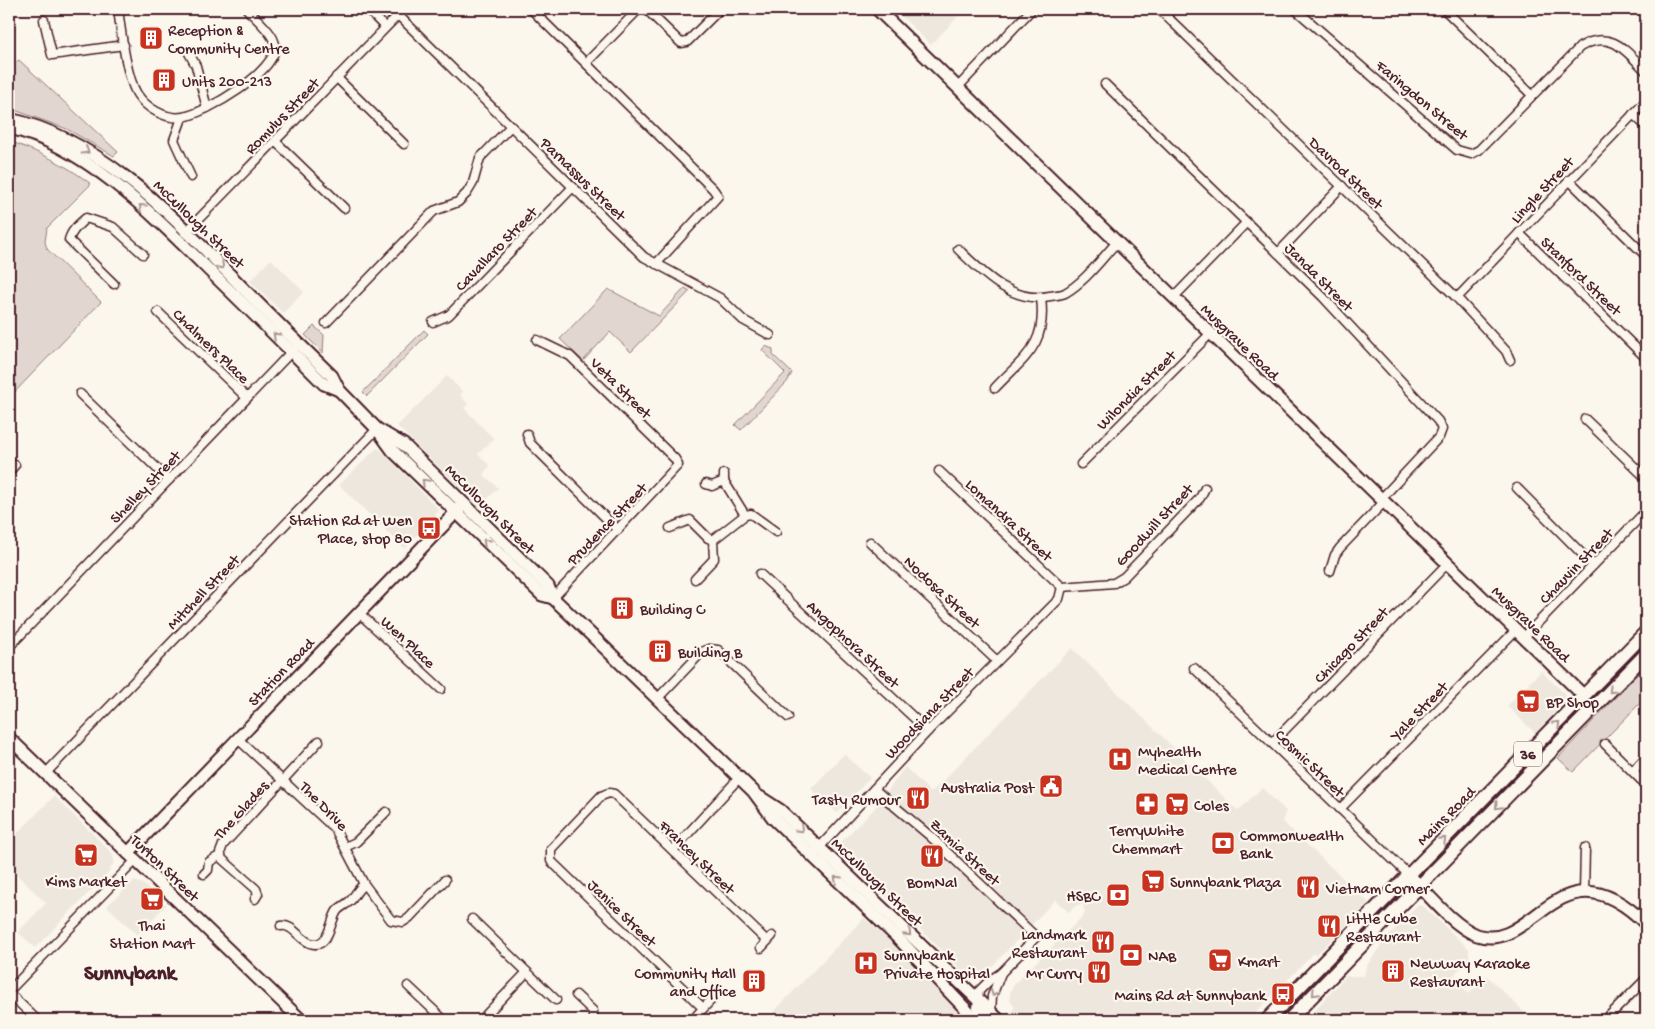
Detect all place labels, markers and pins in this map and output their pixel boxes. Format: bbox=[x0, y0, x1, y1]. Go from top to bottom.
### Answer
place label: Reception & Community Centre bbox=[168, 23, 290, 60]
building icon: Reception & Community Centre bbox=[138, 25, 164, 51]
building icon: Units 200-213 bbox=[151, 67, 177, 93]
place label: Units 200-213 bbox=[182, 74, 272, 93]
place label: Station Rd at Wen Place, stop 80 bbox=[289, 513, 412, 550]
bus stop icon: Station Rd at Wen Place, stop 80 bbox=[416, 515, 442, 541]
building icon: Building C bbox=[609, 595, 635, 621]
place label: Building C bbox=[639, 602, 706, 621]
building icon: Building B bbox=[647, 638, 673, 664]
place label: Building B bbox=[677, 645, 743, 664]
supermarket icon: BP Shop bbox=[1515, 688, 1541, 714]
place label: BP Shop bbox=[1545, 695, 1599, 714]
place label: Myhealth Medical Centre bbox=[1138, 744, 1238, 781]
hospital icon: Myhealth Medical Centre bbox=[1107, 746, 1133, 772]
public building icon: Australia Post bbox=[1038, 773, 1064, 799]
place label: Australia Post bbox=[941, 780, 1035, 799]
restaurant icon: Tasty Rumour bbox=[905, 785, 931, 811]
pharmacy icon: TerryWhite Chemmart bbox=[1134, 791, 1160, 817]
supermarket icon: Coles bbox=[1164, 791, 1190, 817]
place label: Tasty Rumour bbox=[811, 792, 901, 811]
place label: Coles bbox=[1194, 798, 1230, 817]
place label: TerryWhite Chemmart bbox=[1109, 823, 1185, 860]
place label: Commonwealth Bank bbox=[1239, 828, 1344, 865]
bank icon: Commonwealth Bank bbox=[1210, 830, 1236, 856]
supermarket icon: Kims Market bbox=[73, 842, 99, 868]
restaurant icon: BomNal bbox=[919, 843, 945, 869]
supermarket icon: Sunnybank Plaza bbox=[1140, 868, 1166, 894]
place label: Kims Market bbox=[46, 874, 128, 893]
restaurant icon: Vietnam Corner bbox=[1295, 874, 1321, 900]
place label: BomNal bbox=[906, 875, 957, 894]
place label: Sunnybank Plaza bbox=[1170, 875, 1282, 894]
place label: Vietnam Corner bbox=[1325, 881, 1430, 900]
bank icon: HSBC bbox=[1105, 882, 1131, 908]
supermarket icon: Thai Station Mart bbox=[139, 886, 165, 912]
place label: HSBC bbox=[1067, 889, 1101, 908]
place label: Little Cube Restaurant bbox=[1346, 911, 1422, 948]
restaurant icon: Little Cube Restaurant bbox=[1316, 913, 1342, 939]
place label: Thai Station Mart bbox=[110, 918, 196, 955]
place label: Landmark Restaurant bbox=[1012, 927, 1088, 964]
restaurant icon: Landmark Restaurant bbox=[1090, 929, 1116, 955]
bank icon: NAB bbox=[1118, 942, 1144, 968]
supermarket icon: Kmart bbox=[1207, 947, 1233, 973]
place label: Sunnybank Private Hospital bbox=[883, 948, 990, 985]
place label: NAB bbox=[1148, 949, 1177, 968]
hospital icon: Sunnybank Private Hospital bbox=[853, 950, 879, 976]
place label: Kmart bbox=[1238, 954, 1281, 973]
place label: Newway Karaoke Restaurant bbox=[1410, 956, 1531, 993]
building icon: Newway Karaoke Restaurant bbox=[1380, 958, 1406, 984]
restaurant icon: Mr Curry bbox=[1086, 959, 1112, 985]
place label: Community Hall and Office bbox=[634, 966, 737, 1003]
place label: Mr Curry bbox=[1026, 966, 1082, 985]
building icon: Community Hall and Office bbox=[741, 968, 767, 994]
bus stop icon: Mains Rd at Sunnybank bbox=[1270, 981, 1296, 1007]
place label: Mains Rd at Sunnybank bbox=[1114, 988, 1268, 1007]

